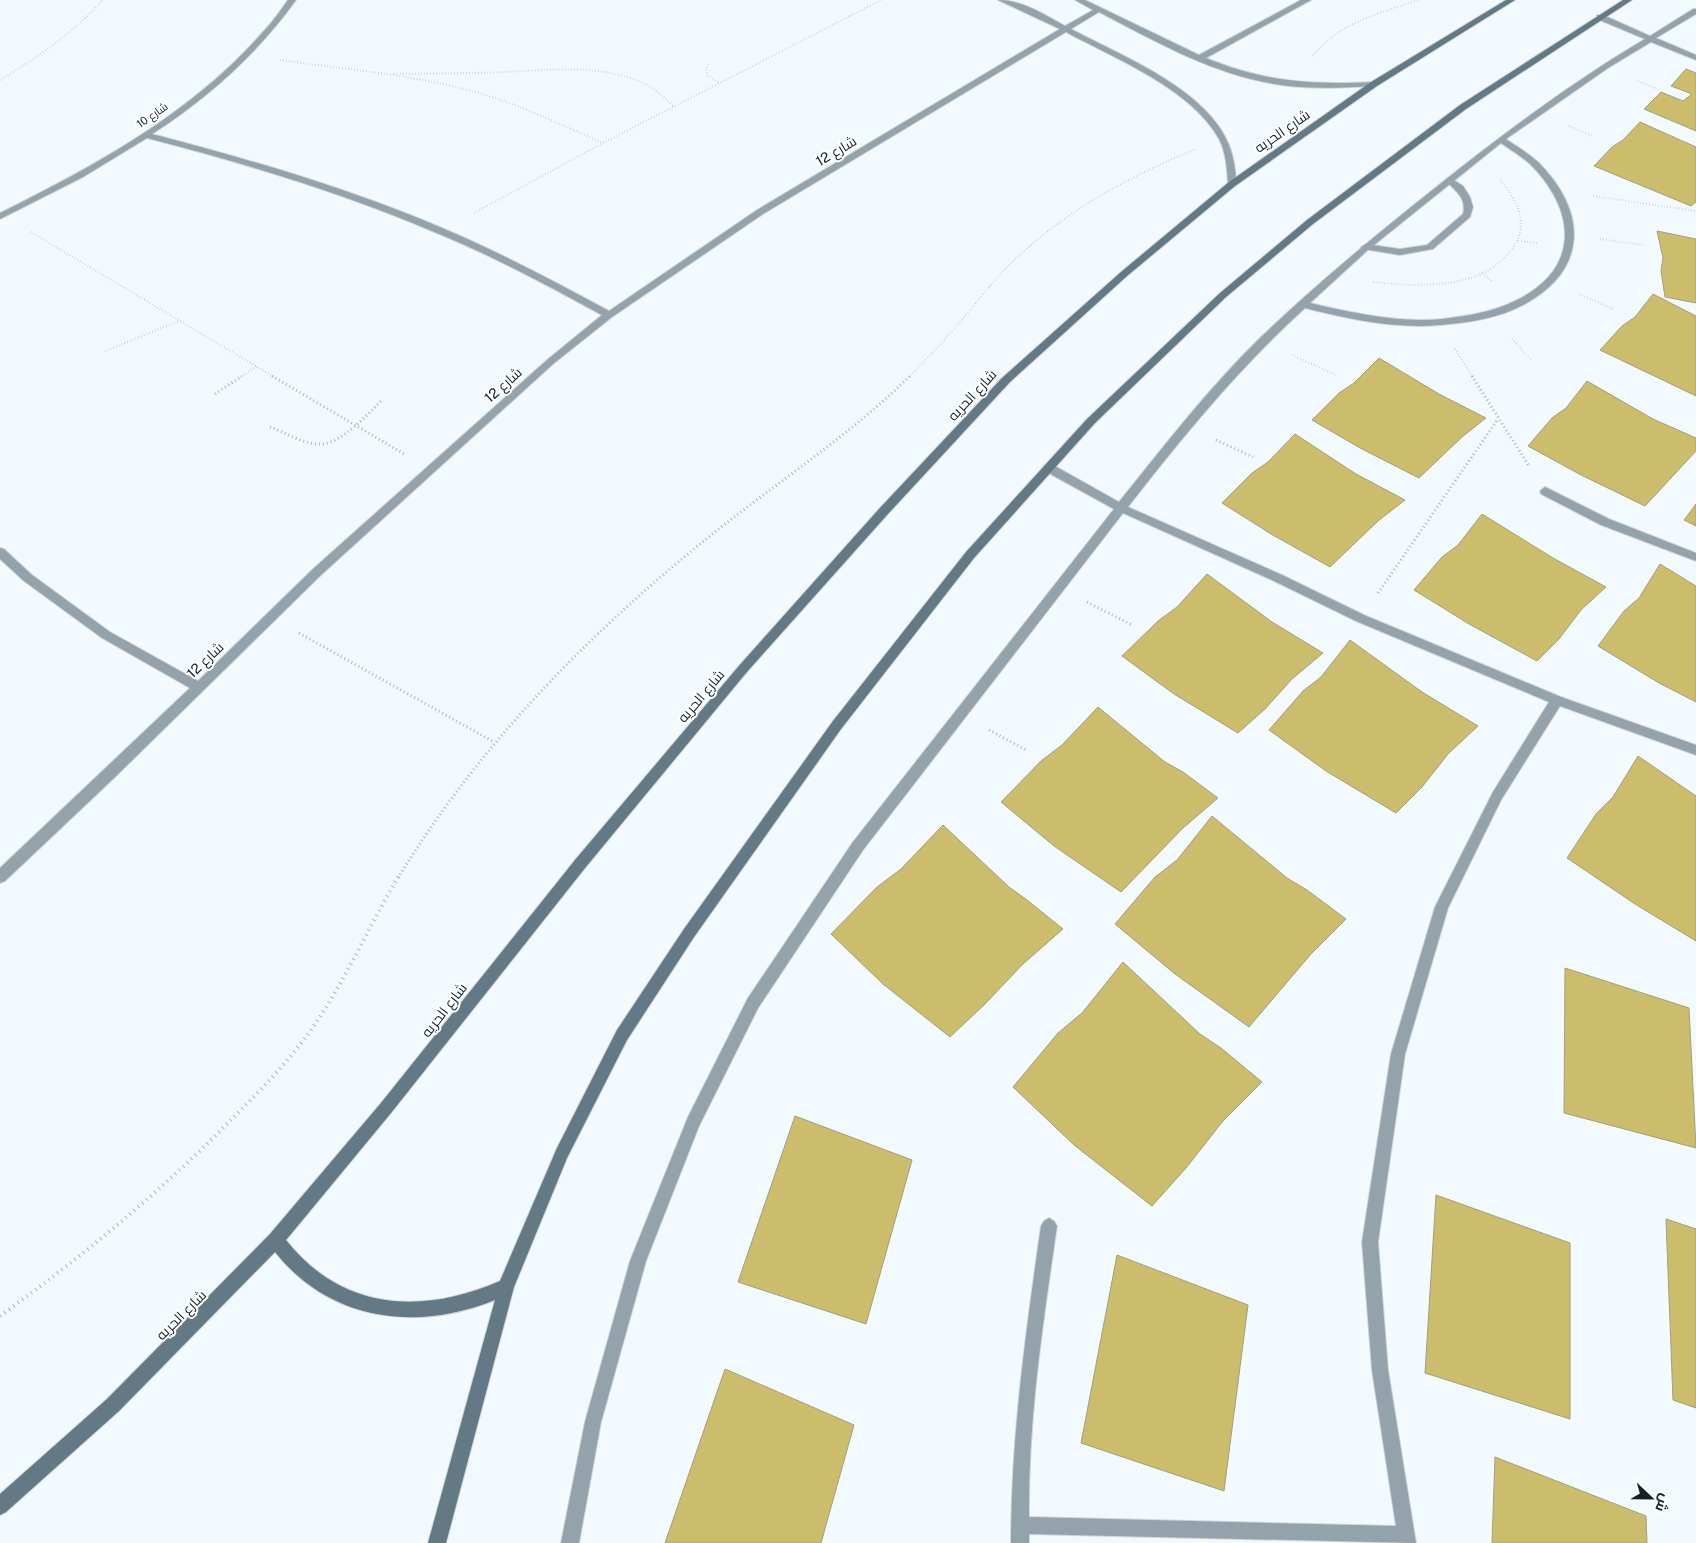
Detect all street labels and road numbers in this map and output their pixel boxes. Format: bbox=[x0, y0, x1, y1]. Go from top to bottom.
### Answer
street label: شارع 10 bbox=[134, 100, 171, 132]
street label: شارع الحريه bbox=[1251, 106, 1313, 157]
street label: شارع 12 bbox=[813, 133, 860, 170]
street label: شارع 12 bbox=[481, 364, 526, 407]
street label: شارع الحريه bbox=[944, 366, 1000, 424]
street label: شارع 12 bbox=[183, 639, 227, 682]
street label: شارع الحريه bbox=[674, 666, 728, 726]
street label: شارع الحريه bbox=[418, 980, 471, 1041]
street label: شارع الحريه bbox=[153, 1287, 210, 1344]

